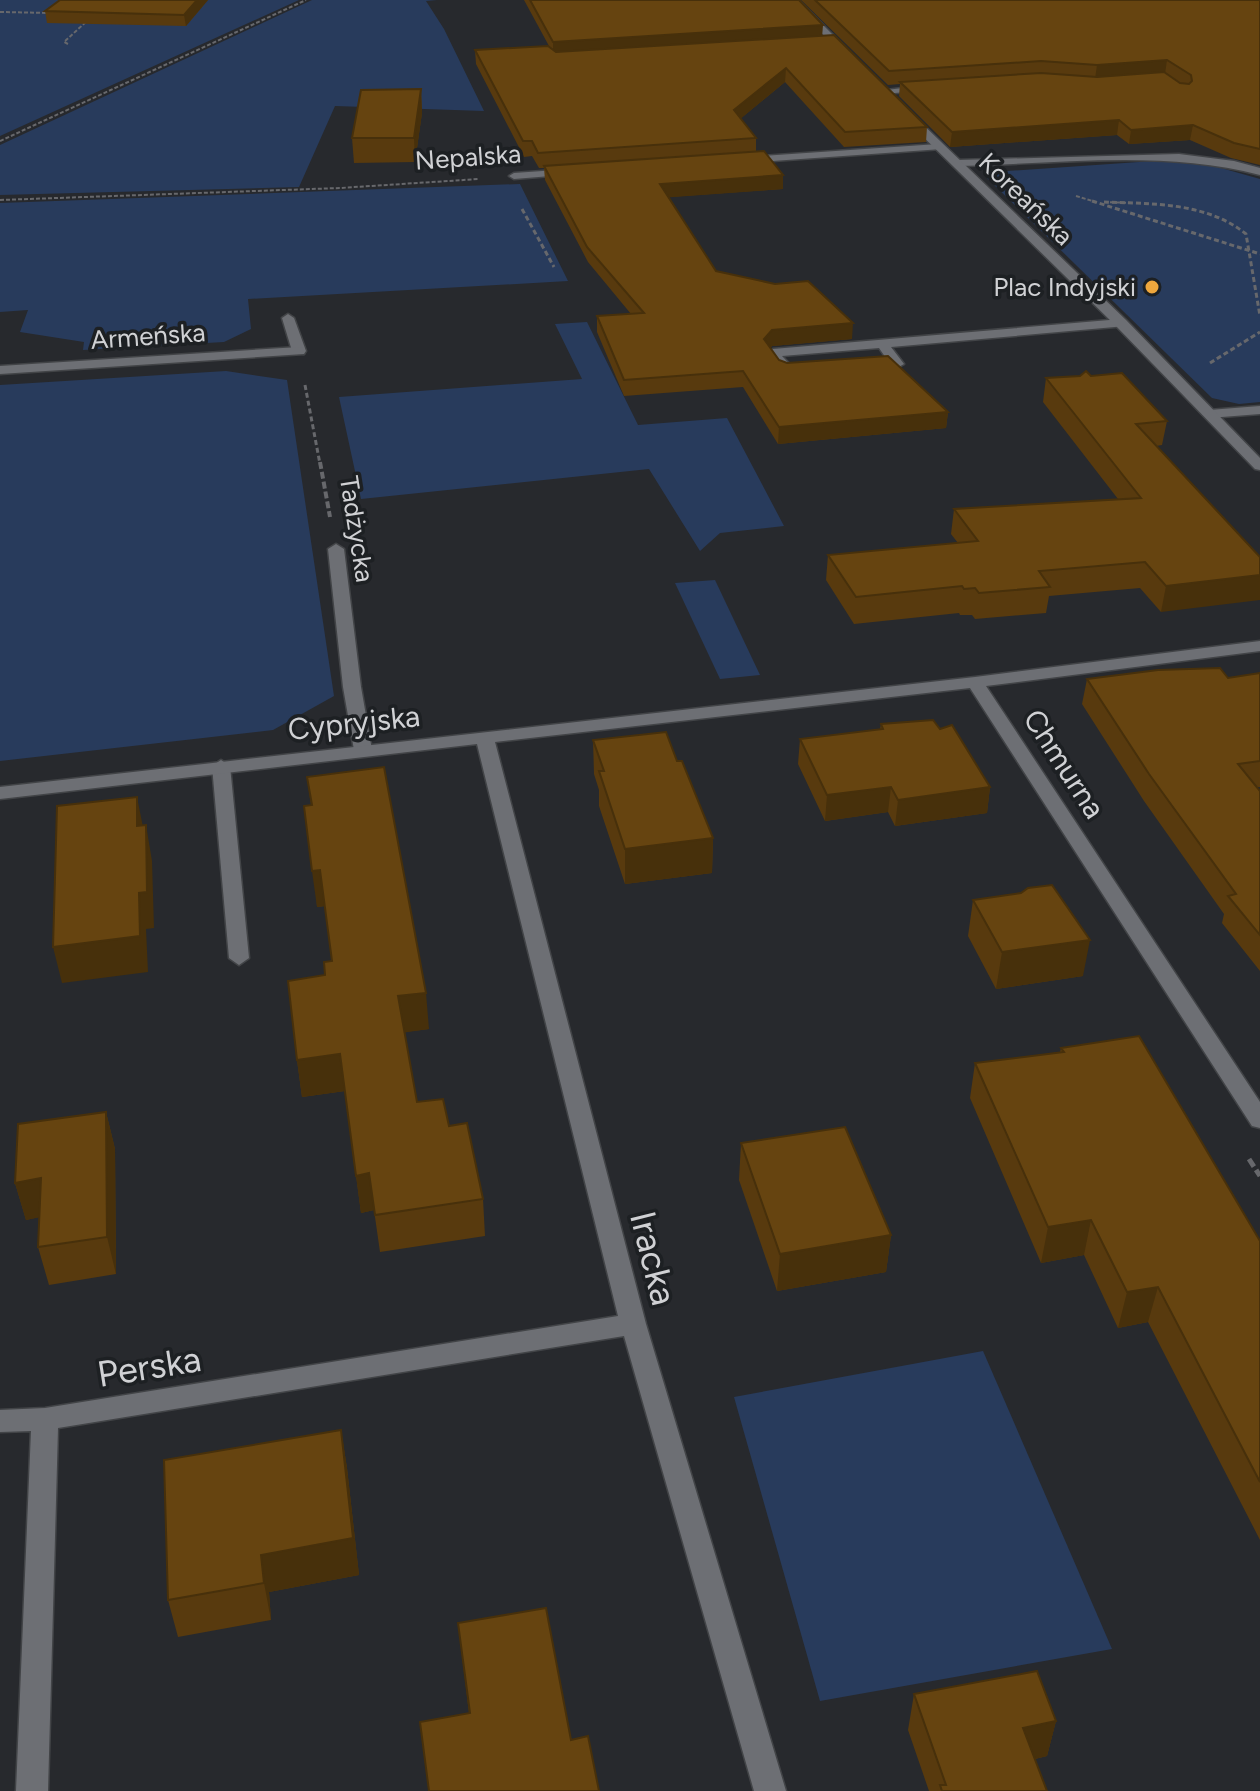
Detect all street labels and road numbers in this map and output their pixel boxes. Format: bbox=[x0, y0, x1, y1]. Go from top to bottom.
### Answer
street label: Nepalska bbox=[414, 137, 522, 177]
street label: Koreańska bbox=[972, 146, 1080, 252]
street label: Armeńska bbox=[90, 316, 206, 356]
street label: Tadżycka bbox=[333, 474, 381, 584]
street label: Cypryjska bbox=[286, 697, 422, 748]
street label: Chmurna bbox=[1015, 702, 1113, 825]
street label: Iracka bbox=[621, 1207, 686, 1310]
street label: Perska bbox=[94, 1337, 204, 1396]

